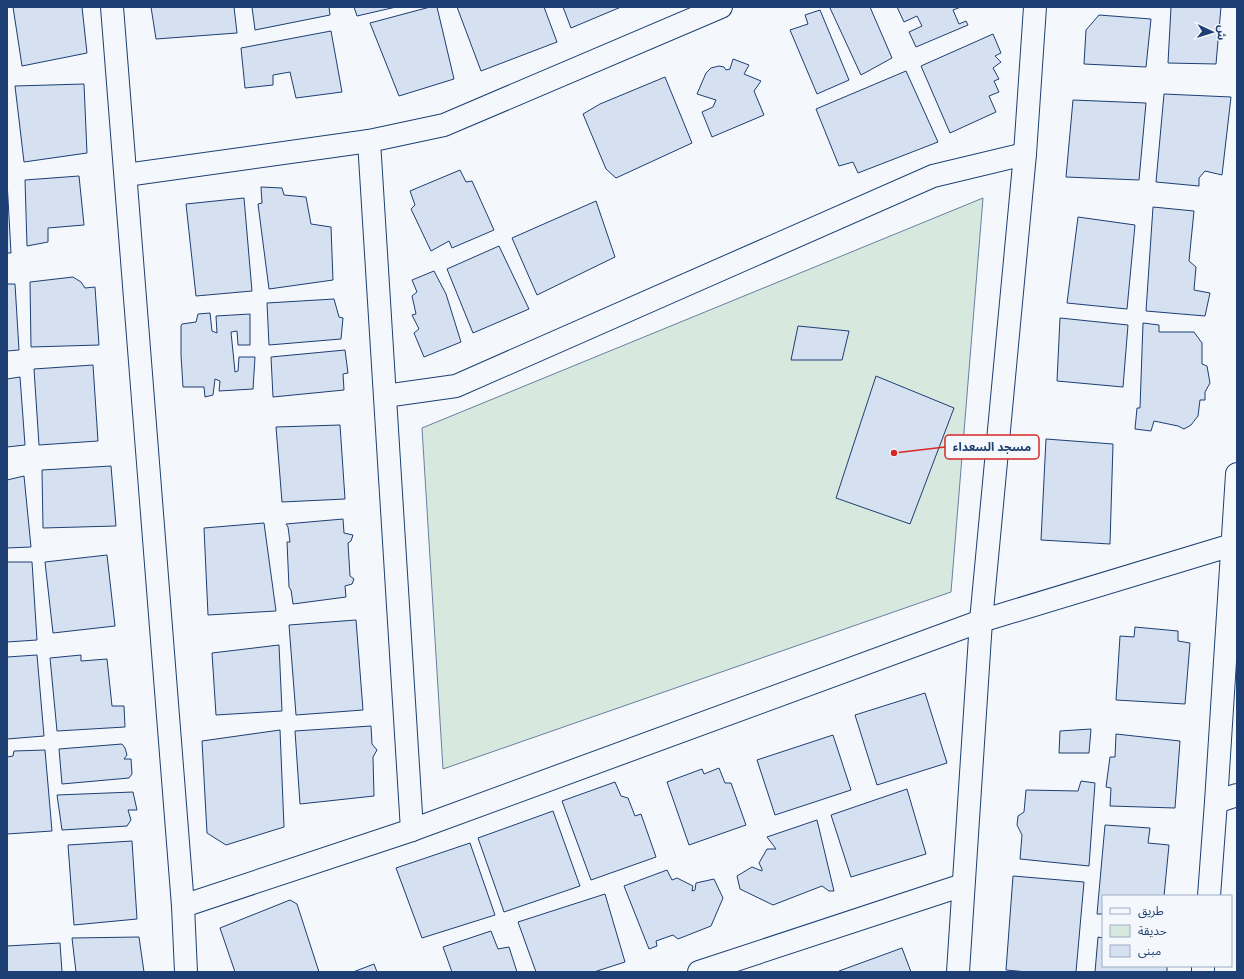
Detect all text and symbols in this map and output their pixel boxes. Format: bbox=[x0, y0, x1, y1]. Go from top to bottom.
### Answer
north arrow bbox=[1192, 12, 1232, 52]
text: ش bbox=[1214, 25, 1228, 41]
callout: مسجد السعداء bbox=[945, 435, 1039, 459]
text: مسجد السعداء bbox=[953, 440, 1031, 454]
legend bbox=[1102, 895, 1232, 967]
text: طريق bbox=[1138, 904, 1164, 919]
text: حديقة bbox=[1138, 924, 1167, 938]
text: مبنى bbox=[1138, 944, 1161, 958]

